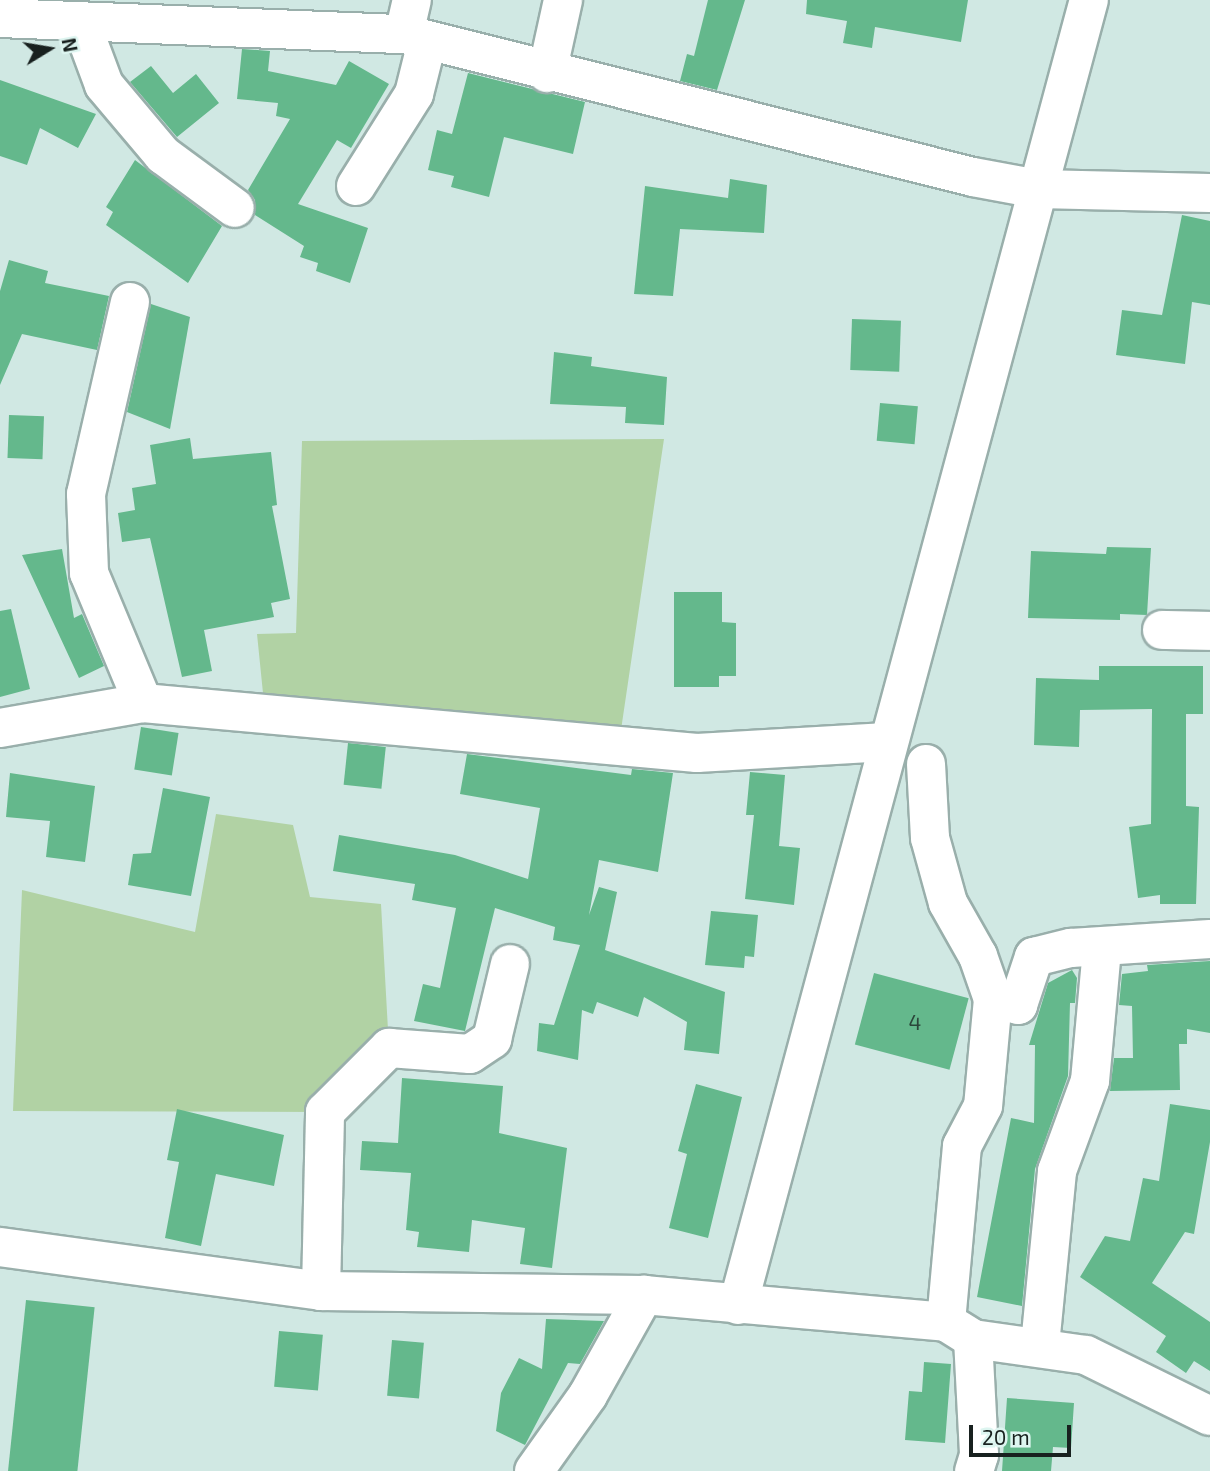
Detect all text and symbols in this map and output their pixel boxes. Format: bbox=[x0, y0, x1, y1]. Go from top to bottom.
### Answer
north arrow bbox=[14, 14, 84, 84]
text: N bbox=[58, 36, 83, 54]
house number: 4 bbox=[909, 1009, 921, 1035]
scale bar bbox=[972, 1412, 1074, 1456]
text: 20 m bbox=[982, 1424, 1030, 1449]

